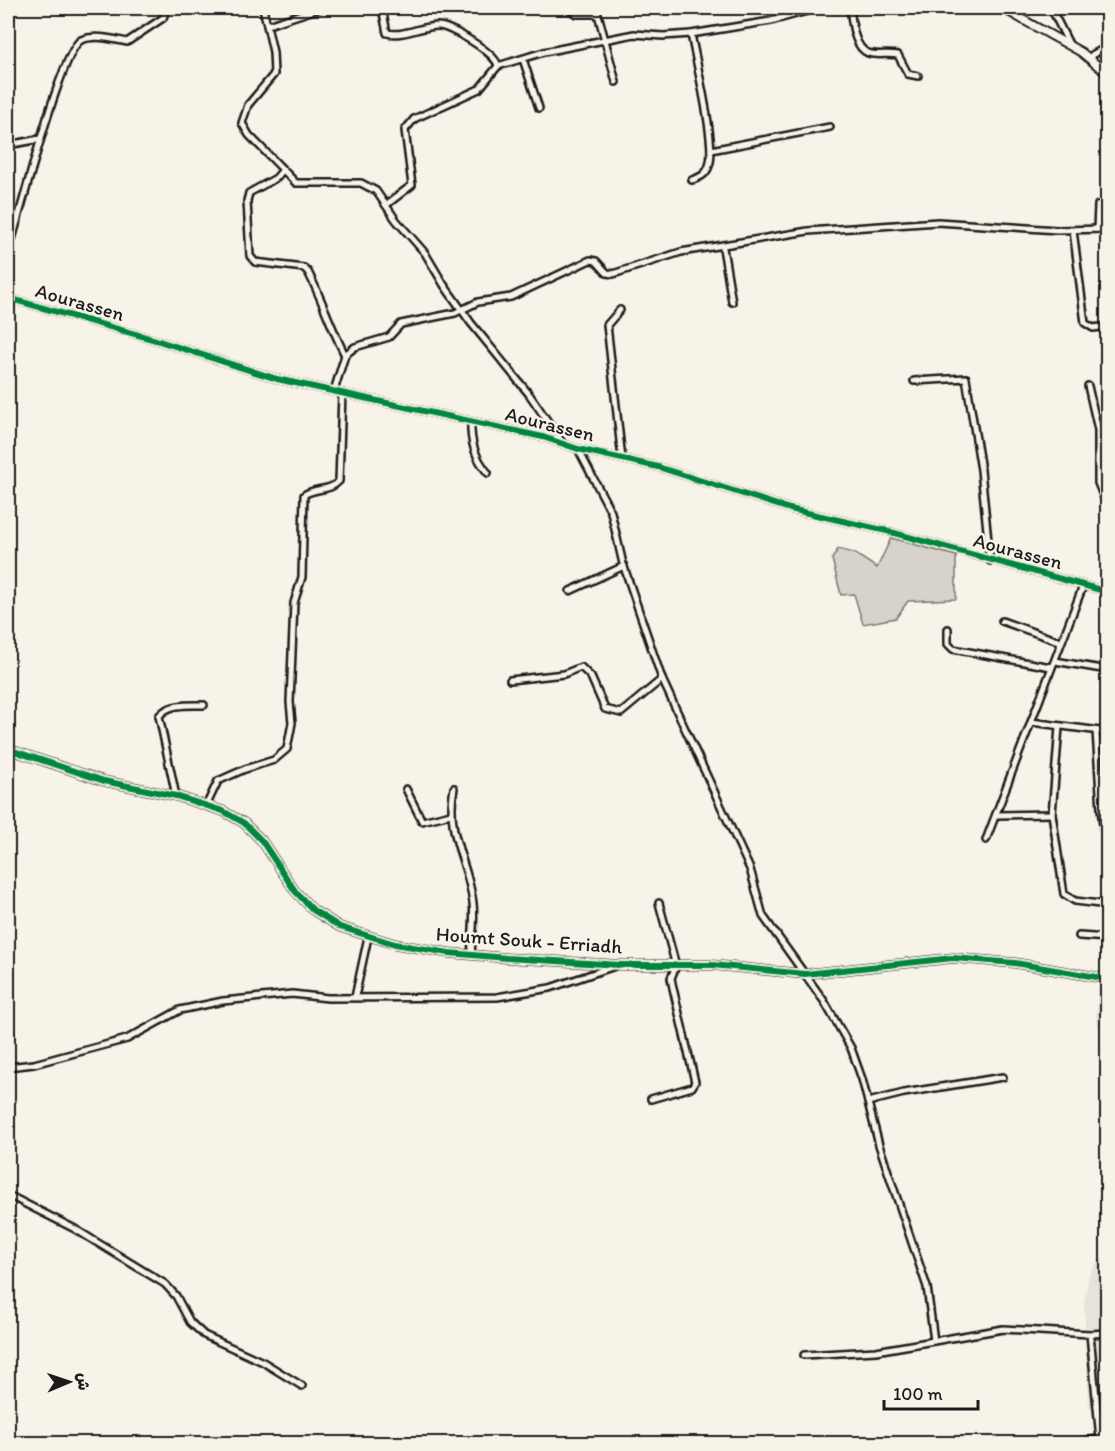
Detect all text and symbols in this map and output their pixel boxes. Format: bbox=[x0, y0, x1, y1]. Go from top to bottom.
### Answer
street label: Aourassen bbox=[33, 278, 127, 326]
street label: Aourassen bbox=[503, 401, 597, 447]
street label: Aourassen bbox=[971, 528, 1065, 574]
street label: Houmt Souk - Erriadh bbox=[435, 922, 623, 958]
north arrow bbox=[39, 1352, 99, 1412]
text: ش bbox=[74, 1372, 93, 1391]
scale bar bbox=[884, 1373, 978, 1411]
text: 100 m bbox=[893, 1383, 943, 1405]

